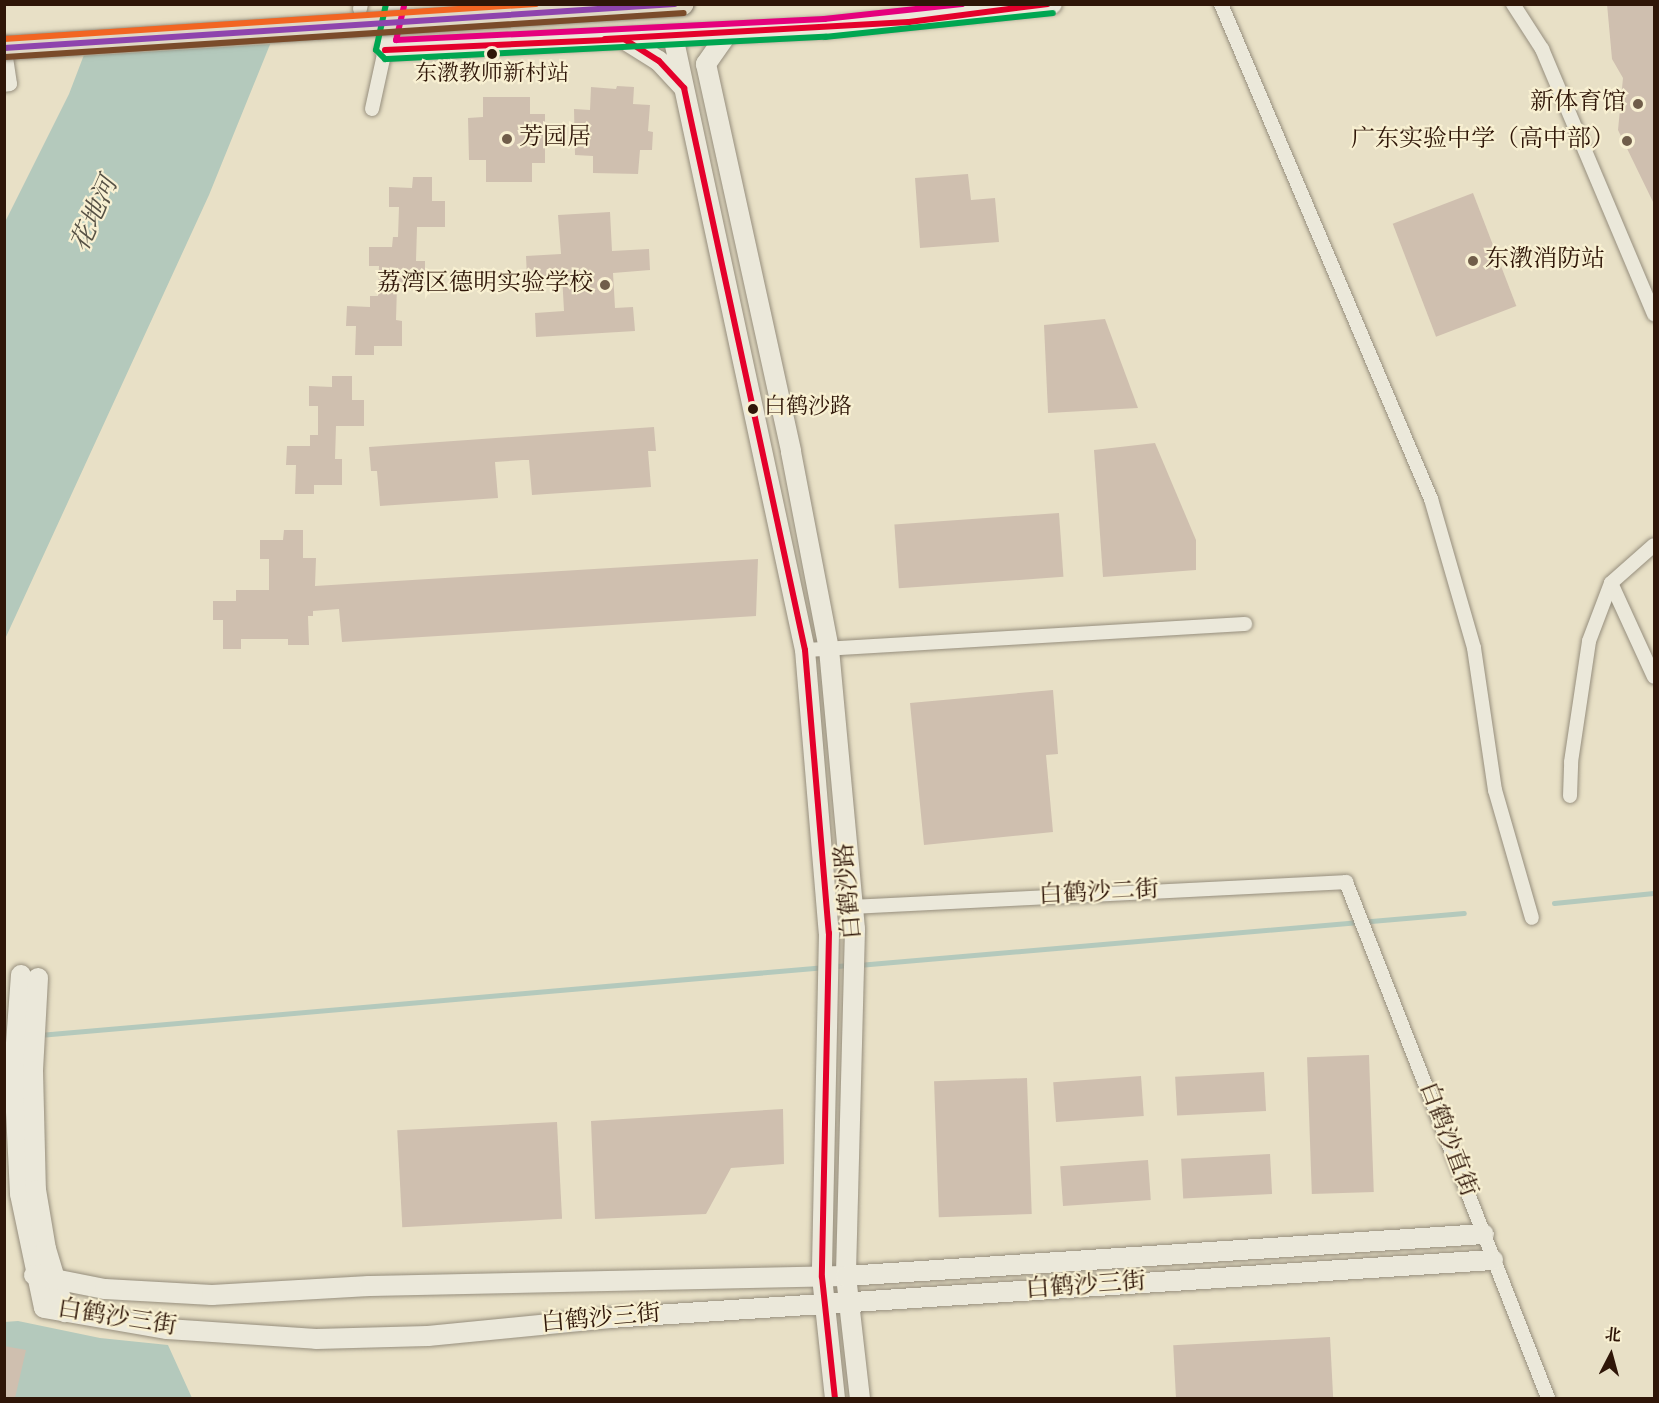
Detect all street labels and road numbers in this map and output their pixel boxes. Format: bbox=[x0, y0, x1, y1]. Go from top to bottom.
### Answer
street label: 白鹤沙路 bbox=[831, 842, 869, 940]
street label: 白鹤沙二街 bbox=[1038, 876, 1160, 912]
street label: 白鹤沙直街 bbox=[1412, 1079, 1482, 1201]
street label: 白鹤沙三街 bbox=[1025, 1268, 1147, 1306]
street label: 白鹤沙三街 bbox=[55, 1295, 179, 1343]
street label: 白鹤沙三街 bbox=[540, 1300, 662, 1340]

